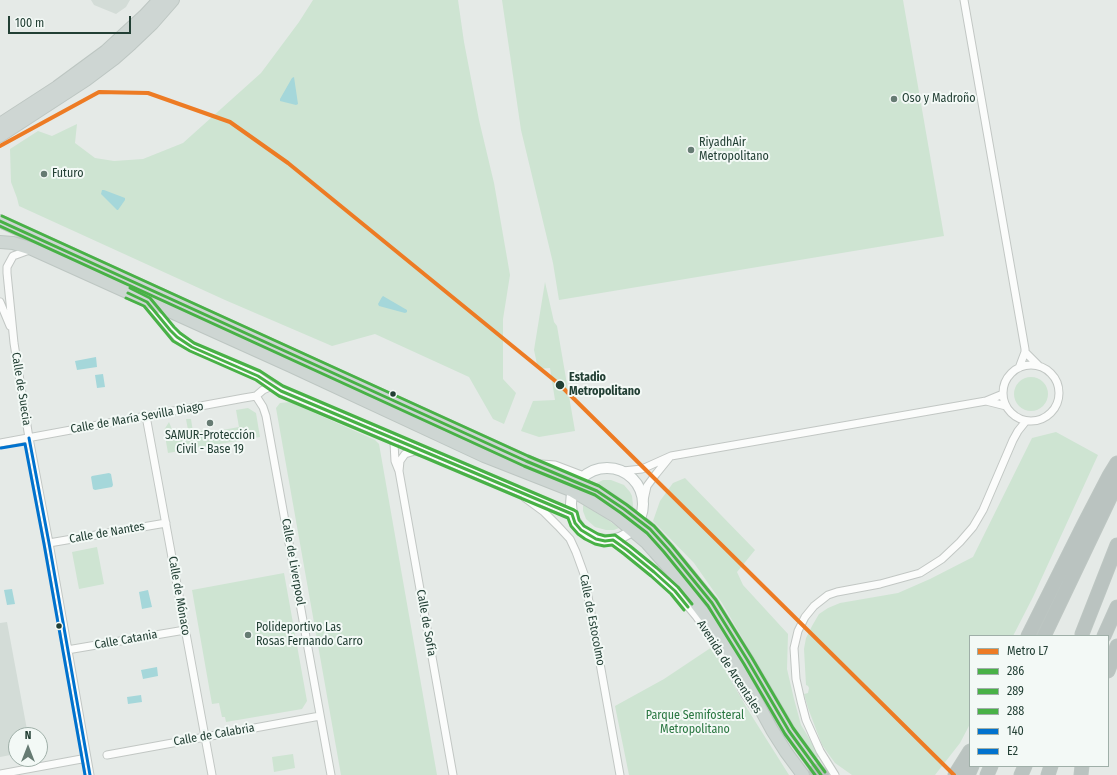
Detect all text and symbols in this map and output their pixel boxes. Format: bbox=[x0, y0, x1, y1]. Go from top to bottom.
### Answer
scale bar bbox=[10, 8, 133, 34]
text: 100 m bbox=[15, 16, 44, 30]
place label: Oso y Madroño bbox=[902, 92, 976, 106]
marker: Oso y Madroño bbox=[889, 94, 899, 104]
place label: RiyadhAir Metropolitano bbox=[699, 136, 769, 164]
marker: RiyadhAir Metropolitano bbox=[686, 145, 696, 155]
place label: Futuro bbox=[52, 167, 83, 181]
marker: Futuro bbox=[39, 169, 49, 179]
street label: Calle de Suecia bbox=[8, 351, 34, 427]
place label: Estadio Metropolitano bbox=[569, 371, 640, 399]
marker: Estadio Metropolitano bbox=[554, 379, 566, 391]
unlabelled marker bbox=[388, 389, 398, 399]
street label: Calle de María Sevilla Diago bbox=[69, 399, 205, 437]
marker: SAMUR-Protección Civil - Base 19 bbox=[205, 418, 215, 428]
place label: SAMUR-Protección Civil - Base 19 bbox=[165, 429, 255, 457]
street label: Calle de Liverpool bbox=[278, 517, 308, 607]
street label: Calle de Nantes bbox=[68, 519, 146, 547]
street label: Calle de Mónaco bbox=[165, 555, 193, 637]
street label: Calle de Estocolmo bbox=[576, 573, 608, 667]
street label: Calle de Sofía bbox=[413, 589, 439, 657]
street label: Avenida de Arcentales bbox=[693, 618, 765, 716]
unlabelled marker bbox=[54, 621, 64, 631]
place label: Polideportivo Las Rosas Fernando Carro bbox=[256, 621, 363, 649]
street label: Calle Catania bbox=[93, 627, 159, 653]
marker: Polideportivo Las Rosas Fernando Carro bbox=[243, 630, 253, 640]
legend bbox=[969, 635, 1109, 767]
text: Metro L7 bbox=[1007, 644, 1048, 658]
text: 286 bbox=[1007, 664, 1024, 678]
text: 289 bbox=[1007, 684, 1024, 698]
text: 288 bbox=[1007, 704, 1024, 718]
park label: Parque Semifosteral Metropolitano bbox=[646, 709, 744, 737]
street label: Calle de Calabria bbox=[172, 721, 256, 749]
text: 140 bbox=[1007, 724, 1024, 738]
north arrow bbox=[8, 727, 48, 767]
text: N bbox=[25, 729, 31, 742]
text: E2 bbox=[1007, 744, 1018, 758]

